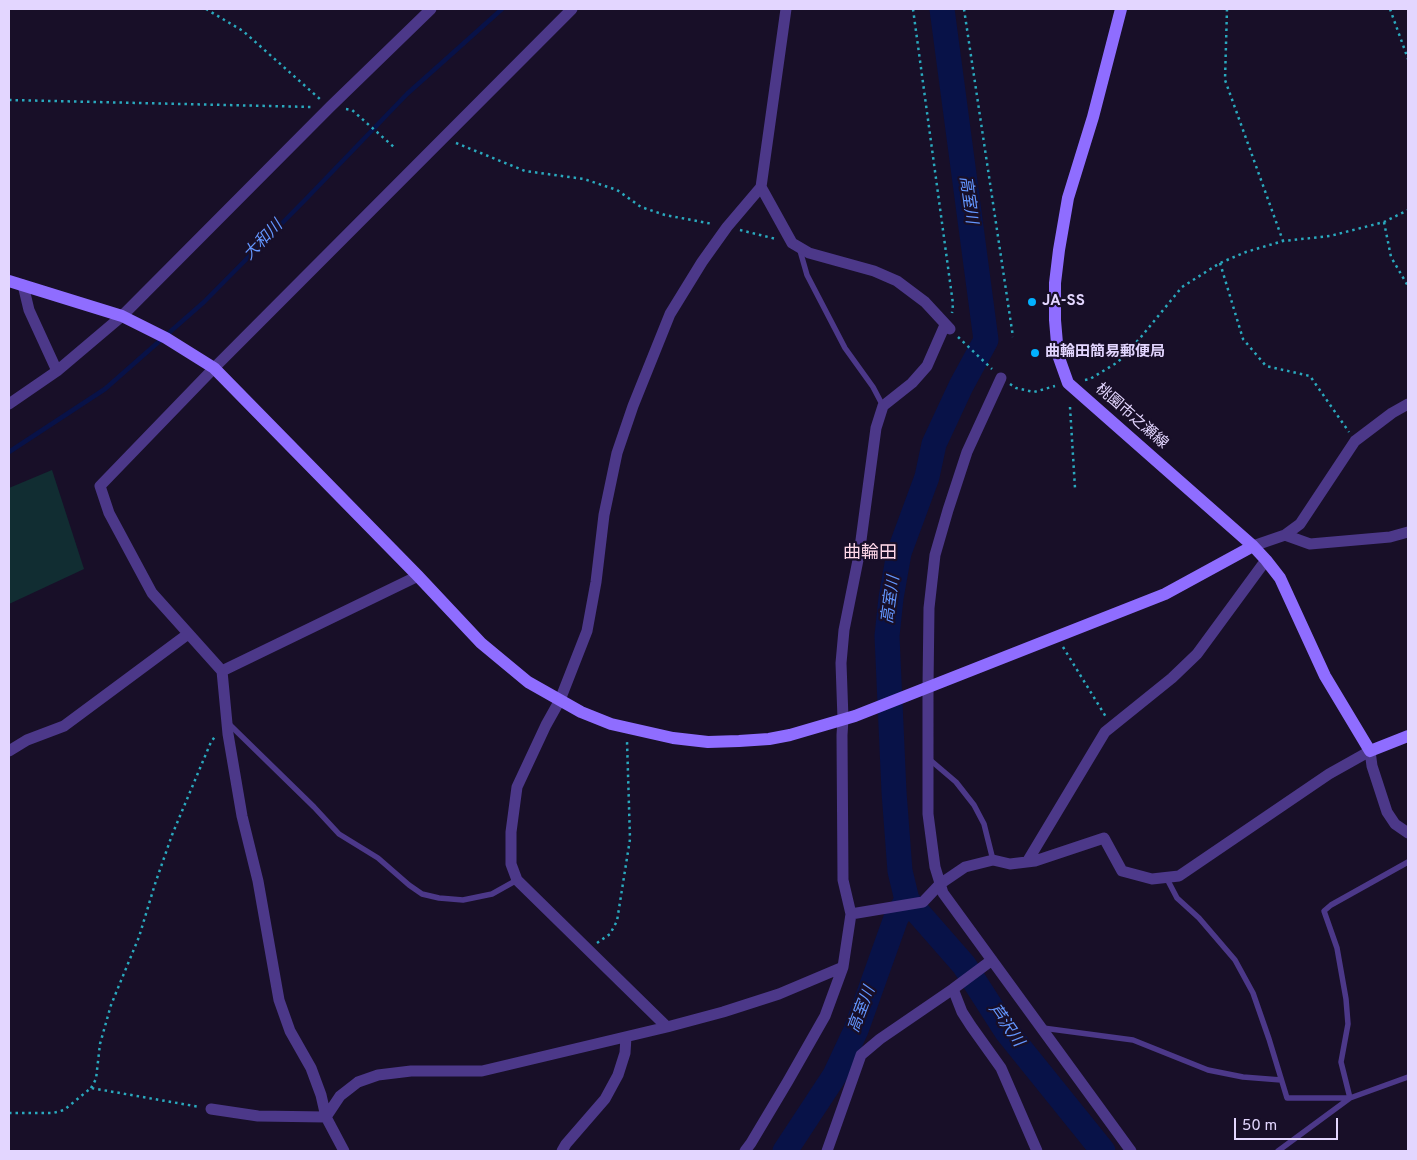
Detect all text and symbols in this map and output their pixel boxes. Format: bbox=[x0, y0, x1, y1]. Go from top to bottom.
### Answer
water label: 高室川 bbox=[954, 175, 980, 225]
water label: 大和川 bbox=[240, 217, 288, 265]
place label: JA-SS bbox=[1042, 293, 1085, 311]
marker: JA-SS bbox=[1026, 296, 1038, 308]
place label: 曲輪田簡易郵便局 bbox=[1045, 344, 1165, 362]
marker: 曲輪田簡易郵便局 bbox=[1029, 347, 1041, 359]
street label: 桃園市之瀬線 bbox=[1091, 381, 1171, 453]
district label: 曲輪田 bbox=[843, 543, 897, 565]
water label: 高室川 bbox=[879, 575, 905, 625]
water label: 高室川 bbox=[845, 984, 881, 1036]
water label: 芦沢川 bbox=[983, 1001, 1027, 1051]
scale bar bbox=[1237, 1108, 1341, 1140]
text: 50 m bbox=[1242, 1117, 1277, 1136]

